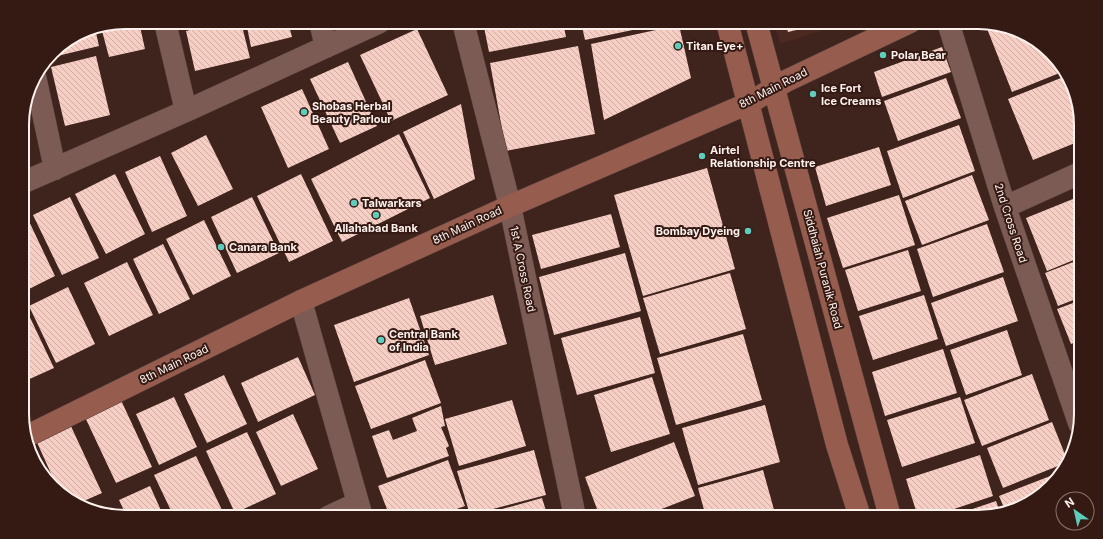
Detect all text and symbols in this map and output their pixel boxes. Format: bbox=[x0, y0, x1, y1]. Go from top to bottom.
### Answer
place label: Titan Eye+ bbox=[686, 39, 743, 53]
marker: Titan Eye+ bbox=[673, 41, 683, 51]
place label: Polar Bear bbox=[891, 48, 947, 62]
marker: Polar Bear bbox=[878, 50, 888, 60]
street label: 8th Main Road bbox=[736, 65, 810, 111]
place label: Ice Fort Ice Creams bbox=[821, 81, 881, 108]
marker: Ice Fort Ice Creams bbox=[808, 89, 818, 99]
place label: Shobas Herbal Beauty Parlour bbox=[312, 99, 392, 126]
marker: Shobas Herbal Beauty Parlour bbox=[299, 107, 309, 117]
place label: Airtel Relationship Centre bbox=[710, 143, 816, 170]
marker: Airtel Relationship Centre bbox=[697, 151, 707, 161]
street label: 2nd Cross Road bbox=[992, 181, 1030, 265]
place label: Talwarkars bbox=[362, 196, 422, 210]
marker: Talwarkars bbox=[349, 198, 359, 208]
street label: 8th Main Road bbox=[430, 203, 504, 247]
street label: Siddhaiah Puranik Road bbox=[800, 208, 846, 330]
marker: Allahabad Bank bbox=[371, 210, 381, 220]
place label: Allahabad Bank bbox=[334, 221, 418, 235]
place label: Bombay Dyeing bbox=[656, 224, 740, 238]
street label: 1st A Cross Road bbox=[507, 225, 539, 313]
marker: Bombay Dyeing bbox=[743, 226, 753, 236]
place label: Canara Bank bbox=[229, 240, 298, 254]
marker: Canara Bank bbox=[216, 242, 226, 252]
place label: Central Bank of India bbox=[389, 327, 458, 354]
marker: Central Bank of India bbox=[376, 335, 386, 345]
street label: 8th Main Road bbox=[137, 341, 211, 387]
north arrow bbox=[1055, 491, 1095, 531]
text: N bbox=[1062, 495, 1077, 511]

